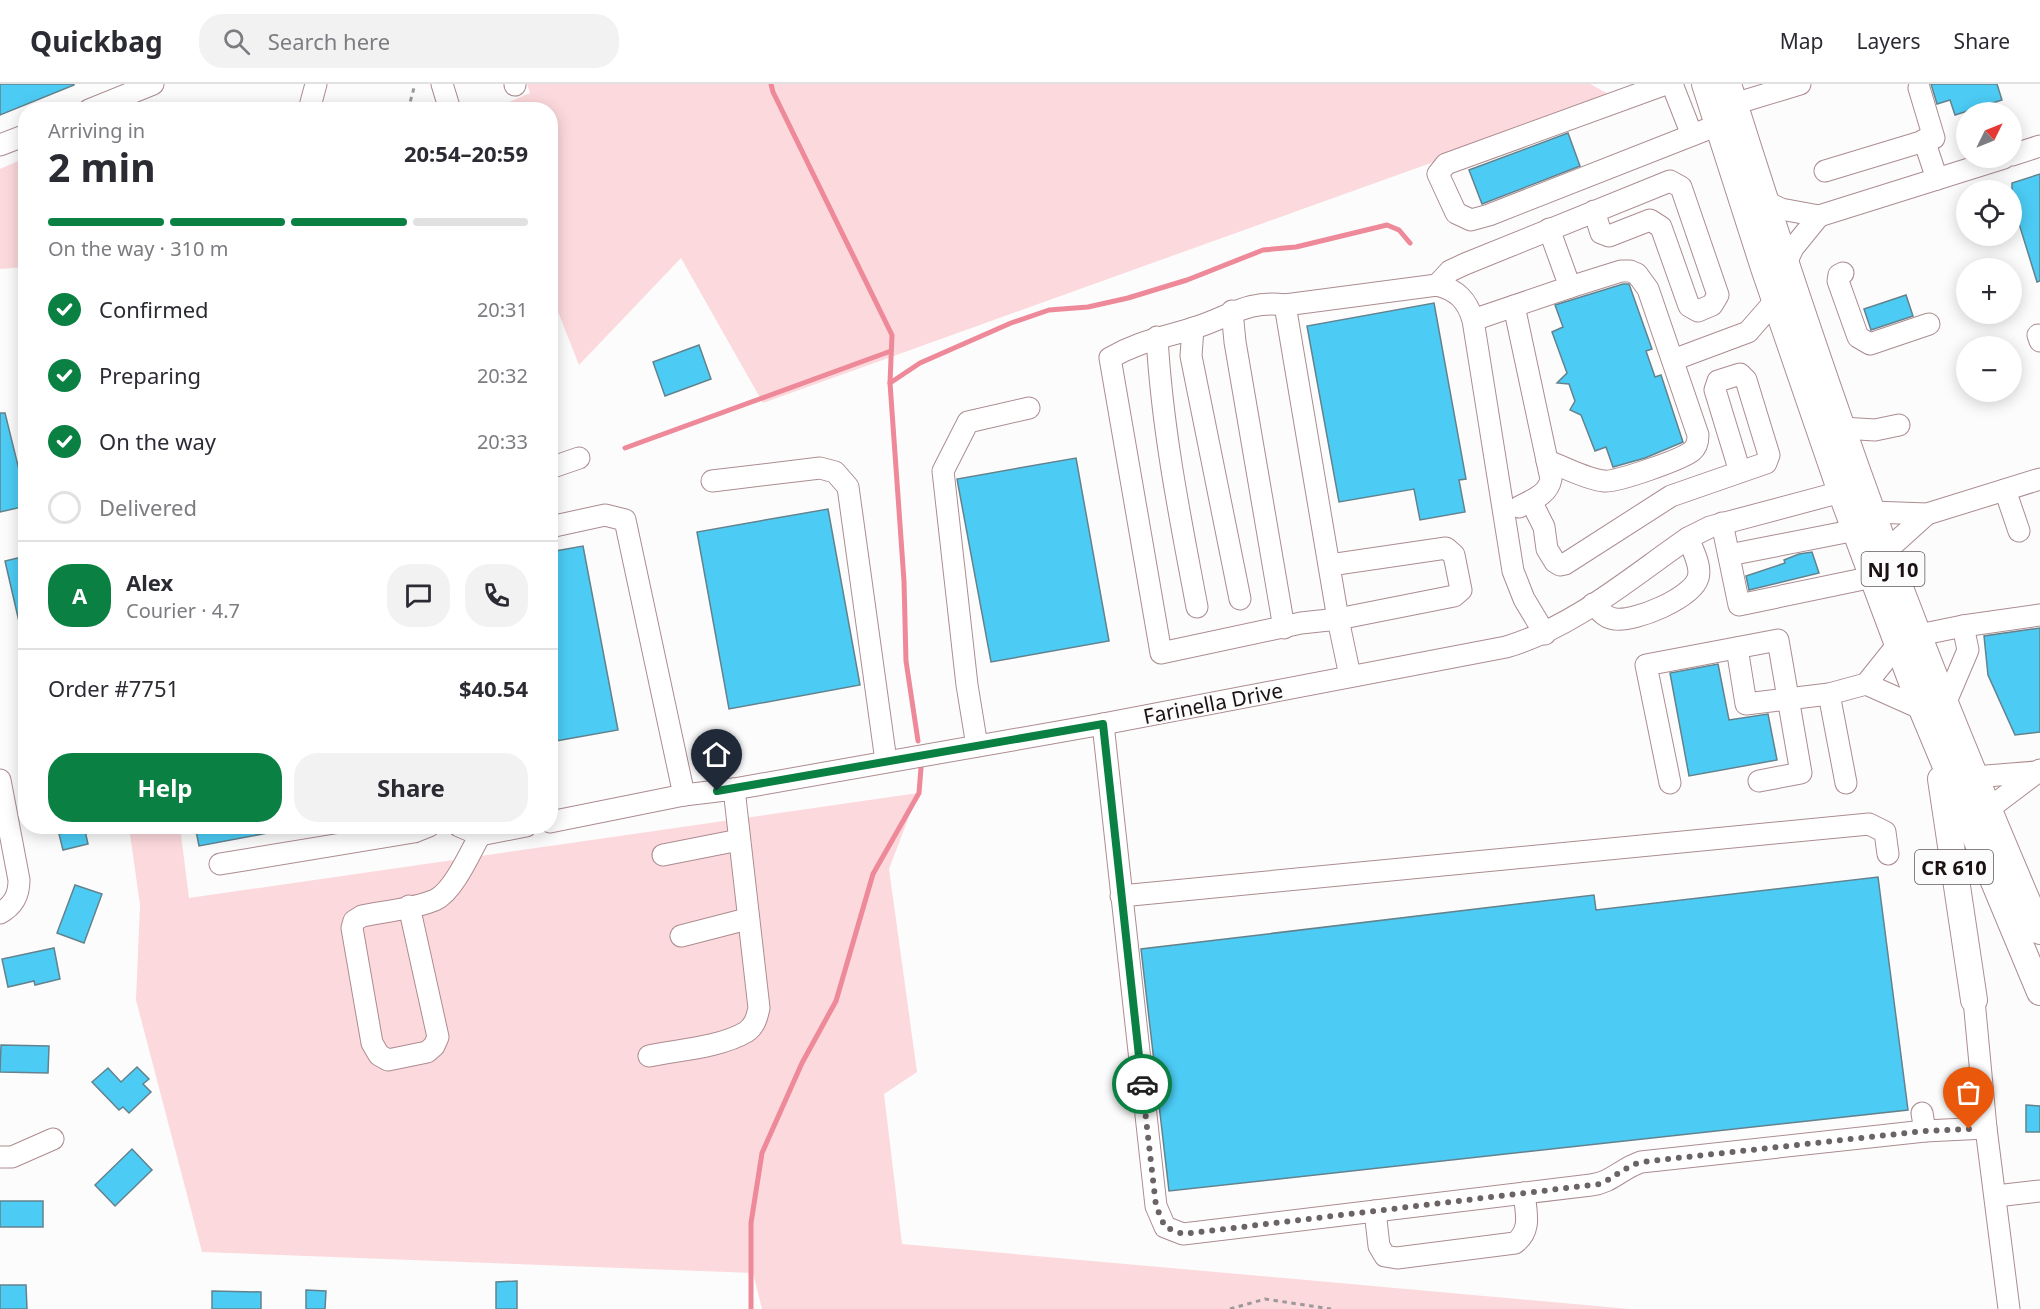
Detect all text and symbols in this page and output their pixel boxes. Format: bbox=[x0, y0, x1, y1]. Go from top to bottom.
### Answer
search box bbox=[199, 14, 619, 68]
text: Quickbag bbox=[30, 22, 163, 60]
icon: search bbox=[220, 25, 253, 58]
text: Search here bbox=[268, 26, 390, 56]
text: Map bbox=[1780, 27, 1824, 55]
text: Layers bbox=[1857, 27, 1921, 55]
text: Share bbox=[1954, 27, 2010, 55]
north arrow bbox=[1956, 102, 2022, 168]
map controls bbox=[1956, 102, 2022, 402]
text: Arriving in bbox=[48, 117, 145, 144]
text: 20:54–20:59 bbox=[404, 138, 528, 168]
text: 2 min bbox=[48, 140, 155, 193]
button: locate bbox=[1956, 180, 2022, 246]
text: On the way · 310 m bbox=[48, 235, 228, 262]
button: + bbox=[1956, 258, 2022, 324]
icon: check bbox=[48, 293, 81, 326]
text: Confirmed bbox=[99, 294, 209, 324]
text: 20:31 bbox=[477, 296, 528, 323]
button: − bbox=[1956, 336, 2022, 402]
icon: check bbox=[48, 359, 81, 392]
text: Preparing bbox=[99, 360, 201, 390]
text: 20:32 bbox=[477, 362, 528, 389]
icon: check bbox=[48, 425, 81, 458]
text: On the way bbox=[99, 426, 216, 456]
text: 20:33 bbox=[477, 428, 528, 455]
text: Delivered bbox=[99, 492, 197, 522]
road number: NJ 10 bbox=[1862, 552, 1924, 586]
button: chat bbox=[387, 564, 450, 627]
button: phone bbox=[465, 564, 528, 627]
text: Alex bbox=[126, 567, 173, 597]
text: A bbox=[72, 580, 87, 610]
text: Courier · 4.7 bbox=[126, 597, 240, 624]
text: Order #7751 bbox=[48, 673, 179, 703]
text: $40.54 bbox=[459, 673, 528, 703]
street label: Farinella Drive bbox=[1141, 676, 1285, 730]
pin bbox=[691, 729, 742, 791]
icon: home bbox=[700, 738, 733, 771]
button: Help bbox=[48, 753, 282, 822]
button: Share bbox=[294, 753, 528, 822]
road number: CR 610 bbox=[1915, 850, 1993, 884]
courier bbox=[1112, 1054, 1172, 1114]
pin bbox=[1943, 1067, 1994, 1129]
icon: car bbox=[1126, 1068, 1159, 1101]
icon: bag bbox=[1952, 1076, 1985, 1109]

